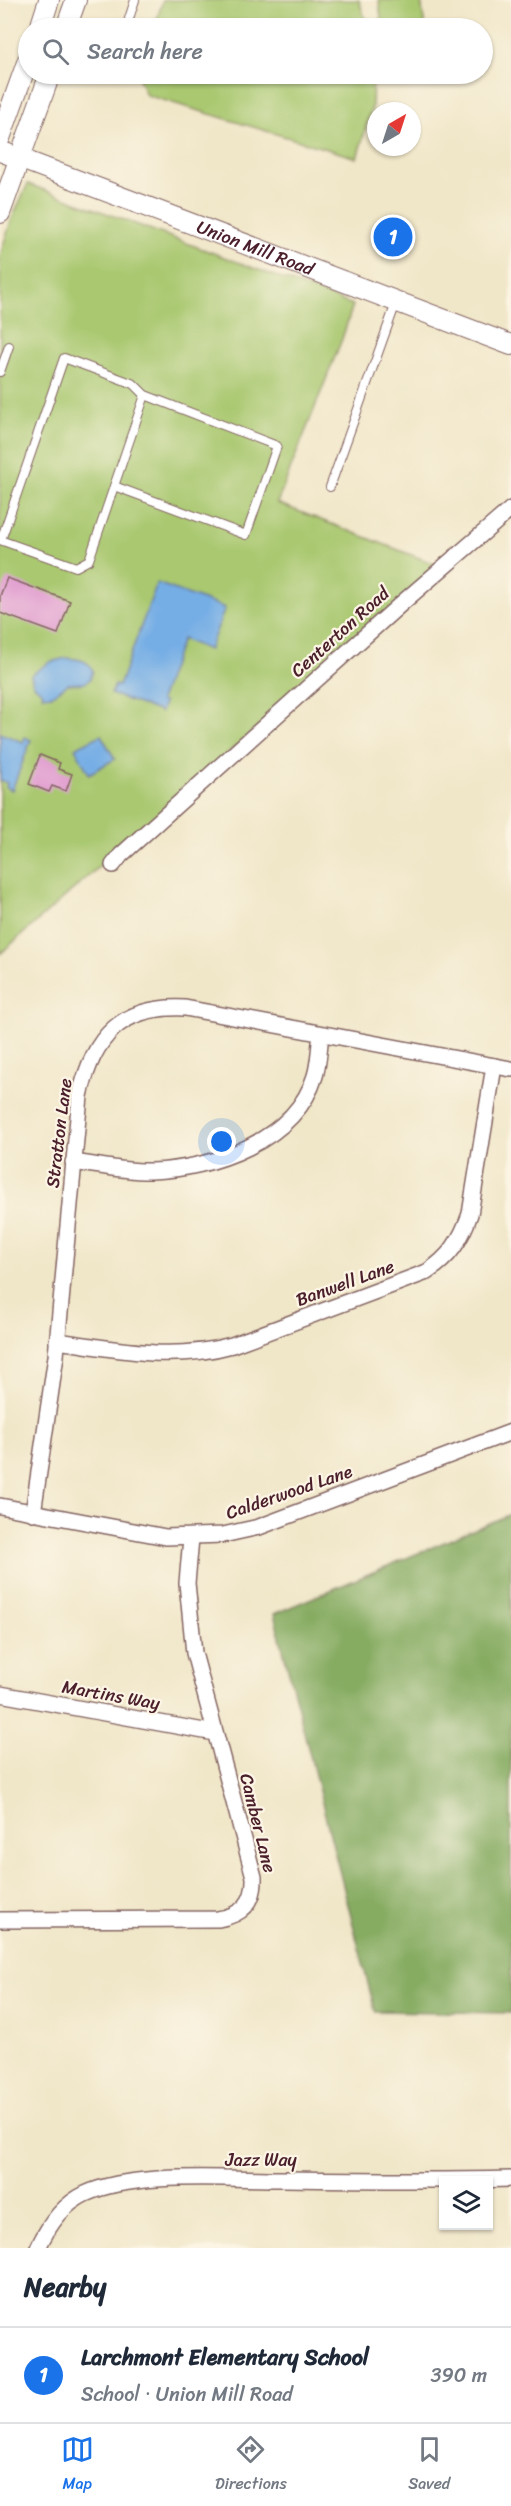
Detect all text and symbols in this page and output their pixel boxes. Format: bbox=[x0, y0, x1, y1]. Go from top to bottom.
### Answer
search box bbox=[18, 18, 493, 84]
text: Search here bbox=[87, 32, 203, 71]
icon: search bbox=[39, 35, 72, 68]
north arrow bbox=[367, 102, 421, 156]
street label: Union Mill Road bbox=[192, 211, 320, 285]
pin: 1 bbox=[374, 214, 412, 260]
street label: Centerton Road bbox=[283, 577, 398, 686]
street label: Stratton Lane bbox=[36, 1076, 82, 1190]
your location bbox=[207, 1127, 236, 1156]
street label: Banwell Lane bbox=[291, 1250, 399, 1316]
street label: Calderwood Lane bbox=[221, 1455, 357, 1529]
street label: Martins Way bbox=[60, 1671, 163, 1719]
street label: Camber Lane bbox=[230, 1770, 286, 1876]
street label: Jazz Way bbox=[224, 2144, 298, 2176]
map controls bbox=[439, 2176, 493, 2230]
button: layers bbox=[439, 2176, 493, 2230]
text: Nearby bbox=[24, 2264, 106, 2310]
text: Larchmont Elementary School bbox=[81, 2338, 369, 2377]
text: 1 bbox=[39, 2358, 48, 2393]
text: 390 m bbox=[431, 2358, 487, 2393]
text: School · Union Mill Road bbox=[81, 2377, 293, 2412]
tab: Map bbox=[61, 2433, 94, 2498]
tab: Directions bbox=[215, 2433, 287, 2498]
tab: Saved bbox=[408, 2433, 450, 2498]

